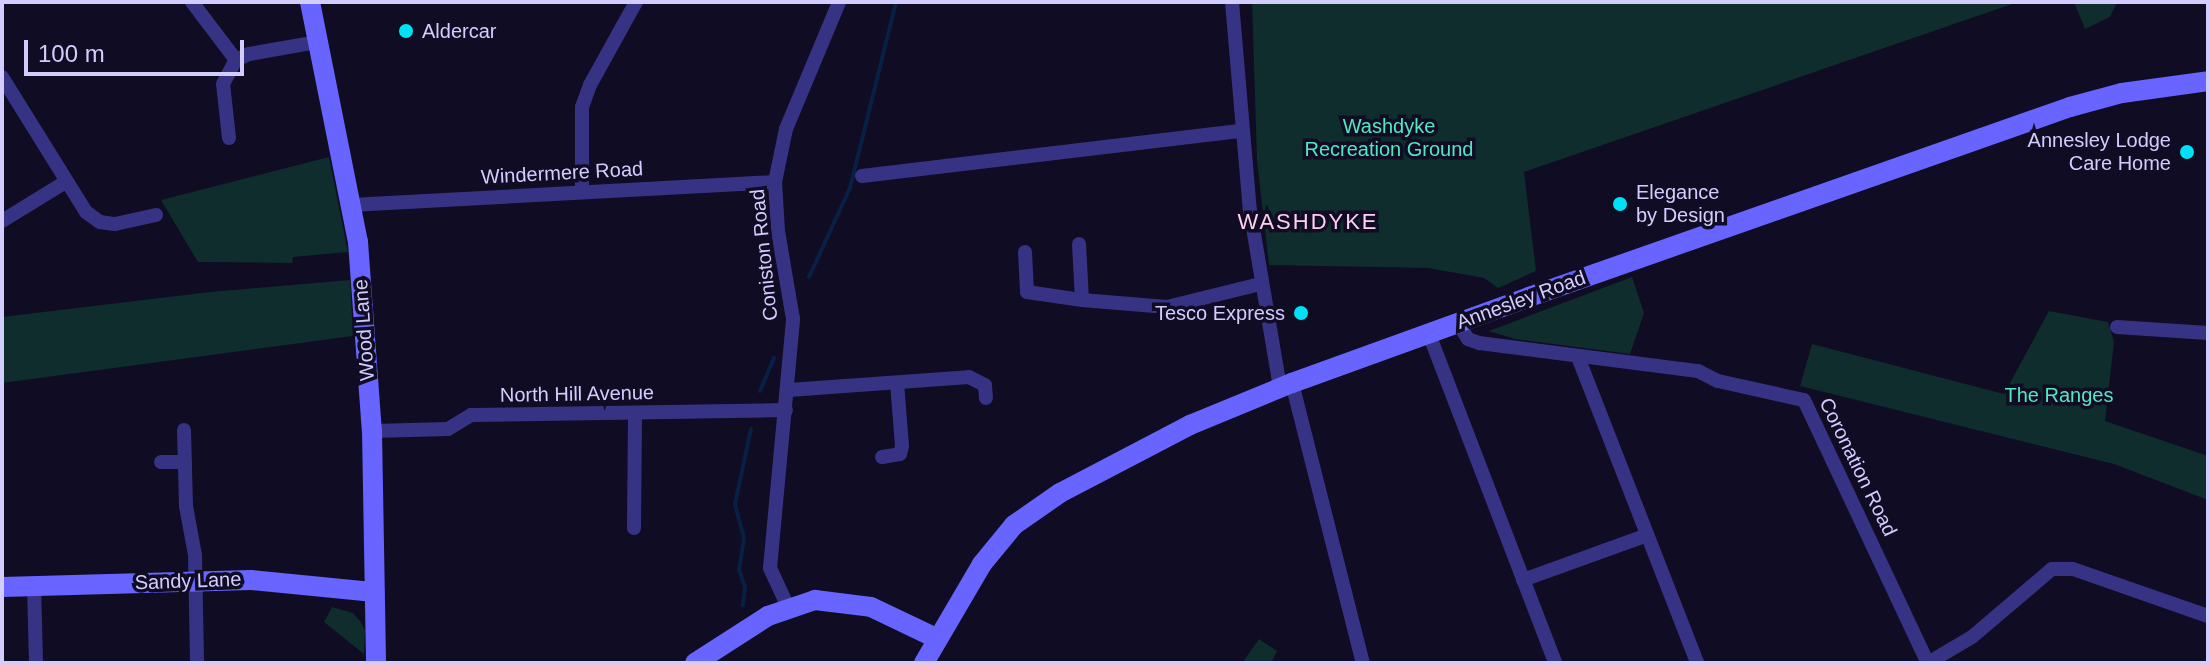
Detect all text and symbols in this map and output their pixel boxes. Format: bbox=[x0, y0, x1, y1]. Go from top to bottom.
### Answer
place label: Aldercar bbox=[422, 19, 496, 43]
marker: Aldercar bbox=[397, 22, 415, 40]
scale bar bbox=[28, 24, 248, 74]
text: 100 m bbox=[38, 40, 105, 67]
park label: Washdyke Recreation Ground bbox=[1305, 114, 1473, 161]
place label: Annesley Lodge Care Home bbox=[2028, 128, 2171, 175]
marker: Annesley Lodge Care Home bbox=[2178, 143, 2196, 161]
street label: Windermere Road bbox=[480, 157, 644, 189]
place label: Elegance by Design bbox=[1636, 180, 1725, 227]
street label: Coniston Road bbox=[745, 188, 783, 322]
marker: Elegance by Design bbox=[1611, 195, 1629, 213]
district label: WASHDYKE bbox=[1237, 209, 1379, 235]
street label: Annesley Road bbox=[1453, 266, 1589, 334]
street label: Wood Lane bbox=[348, 278, 380, 382]
place label: Tesco Express bbox=[1155, 301, 1285, 325]
marker: Tesco Express bbox=[1292, 304, 1310, 322]
street label: North Hill Avenue bbox=[499, 381, 655, 407]
park label: The Ranges bbox=[2005, 383, 2113, 407]
street label: Coronation Road bbox=[1814, 394, 1902, 540]
street label: Sandy Lane bbox=[134, 567, 242, 595]

